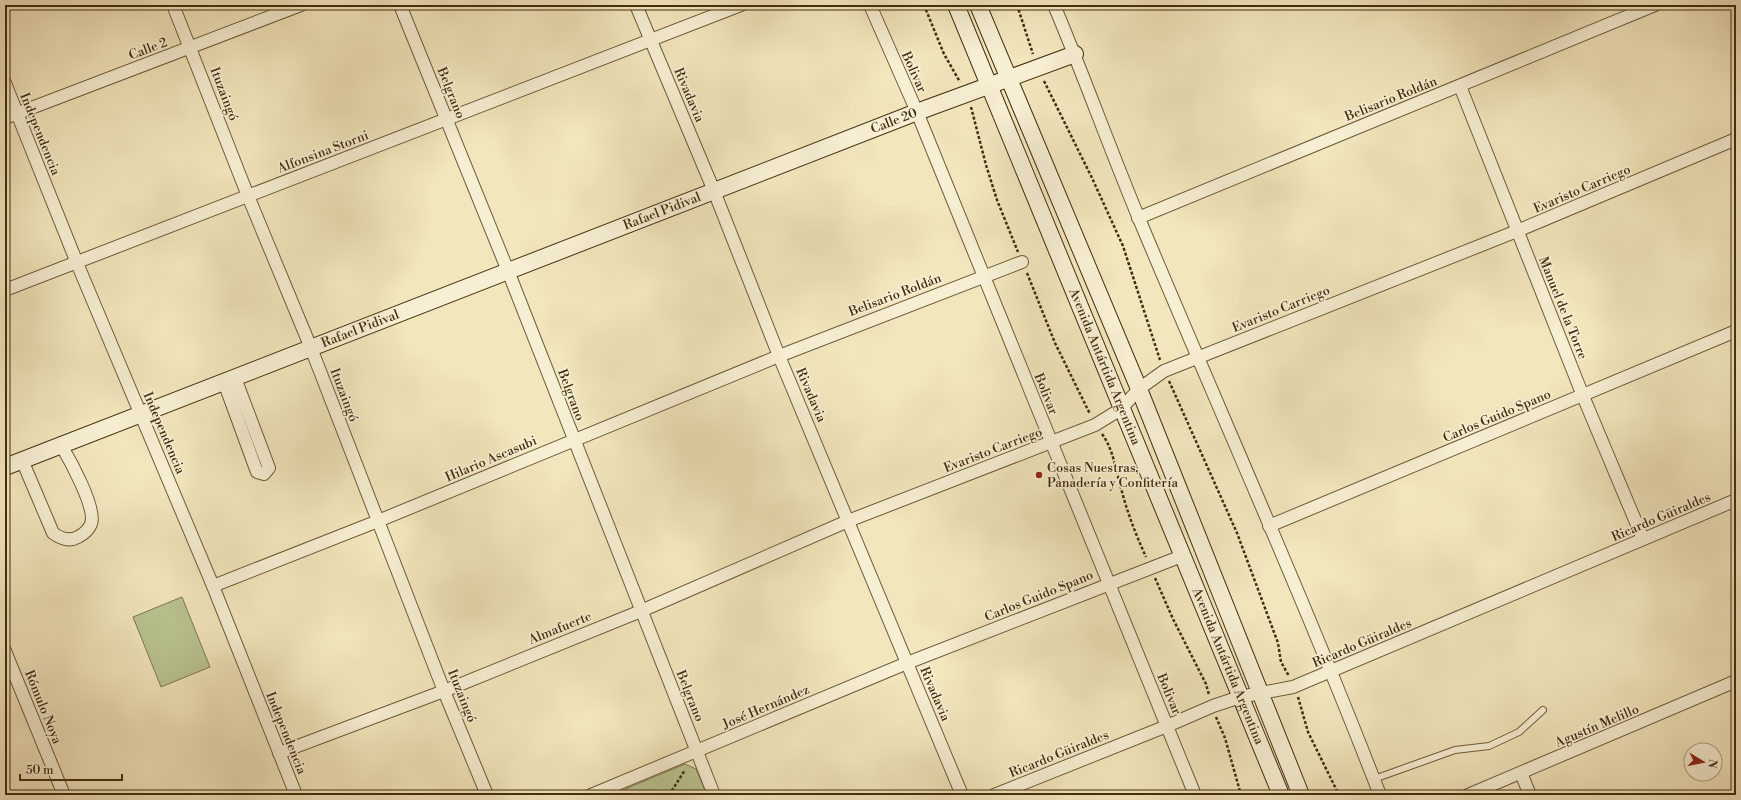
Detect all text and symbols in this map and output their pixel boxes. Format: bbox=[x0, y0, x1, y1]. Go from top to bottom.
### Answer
street label: Calle 2 bbox=[127, 34, 169, 64]
street label: Bolivar bbox=[897, 48, 930, 95]
street label: Belgrano bbox=[433, 64, 468, 121]
street label: Ituzaingó bbox=[207, 65, 241, 123]
street label: Rivadavia bbox=[670, 65, 708, 125]
street label: Belisario Roldán bbox=[1342, 73, 1440, 125]
street label: Independencia bbox=[16, 90, 64, 178]
street label: Calle 20 bbox=[869, 105, 920, 137]
street label: Alfonsina Storni bbox=[274, 127, 371, 177]
street label: Evaristo Carriego bbox=[1531, 161, 1633, 217]
street label: Rafael Pidival bbox=[621, 189, 703, 234]
street label: Manuel de la Torre bbox=[1535, 254, 1591, 362]
street label: Belisario Roldán bbox=[845, 270, 944, 320]
street label: Evaristo Carriego bbox=[1230, 282, 1332, 336]
street label: Avenida Antártida Argentina bbox=[1065, 285, 1144, 448]
street label: Rafael Pidival bbox=[319, 306, 401, 351]
street label: Rivadavia bbox=[792, 365, 830, 425]
street label: Ituzaingó bbox=[327, 366, 361, 424]
street label: Belgrano bbox=[554, 366, 588, 423]
street label: Bolivar bbox=[1030, 370, 1062, 417]
street label: Carlos Guido Spano bbox=[1441, 386, 1553, 446]
street label: Independencia bbox=[140, 390, 189, 477]
street label: Evaristo Carriego bbox=[942, 424, 1044, 476]
street label: Hilario Ascasubi bbox=[443, 433, 539, 485]
place label: Cosas Nuestras, Panadería y Confitería bbox=[1047, 460, 1179, 491]
marker: Cosas Nuestras, Panadería y Confitería bbox=[1034, 470, 1044, 480]
street label: Ricardo Güiraldes bbox=[1609, 489, 1713, 545]
street label: Carlos Guido Spano bbox=[982, 567, 1096, 625]
street label: Avenida Antártida Argentina bbox=[1188, 585, 1268, 747]
street label: Almafuerte bbox=[525, 608, 594, 648]
street label: Ricardo Güiraldes bbox=[1310, 615, 1414, 671]
street label: Rivadavia bbox=[916, 664, 954, 724]
street label: Ituzaingó bbox=[444, 667, 480, 725]
street label: Belgrano bbox=[672, 667, 707, 724]
street label: Rómulo Noya bbox=[21, 668, 65, 747]
street label: Bolivar bbox=[1153, 670, 1185, 717]
street label: José Hernández bbox=[719, 681, 812, 733]
street label: Independencia bbox=[262, 689, 310, 777]
street label: Agustín Melillo bbox=[1552, 701, 1641, 751]
street label: Ricardo Güiraldes bbox=[1007, 727, 1112, 781]
north arrow bbox=[1683, 742, 1723, 782]
scale bar bbox=[20, 756, 122, 782]
text: N bbox=[1704, 758, 1720, 769]
text: 50 m bbox=[26, 763, 54, 778]

